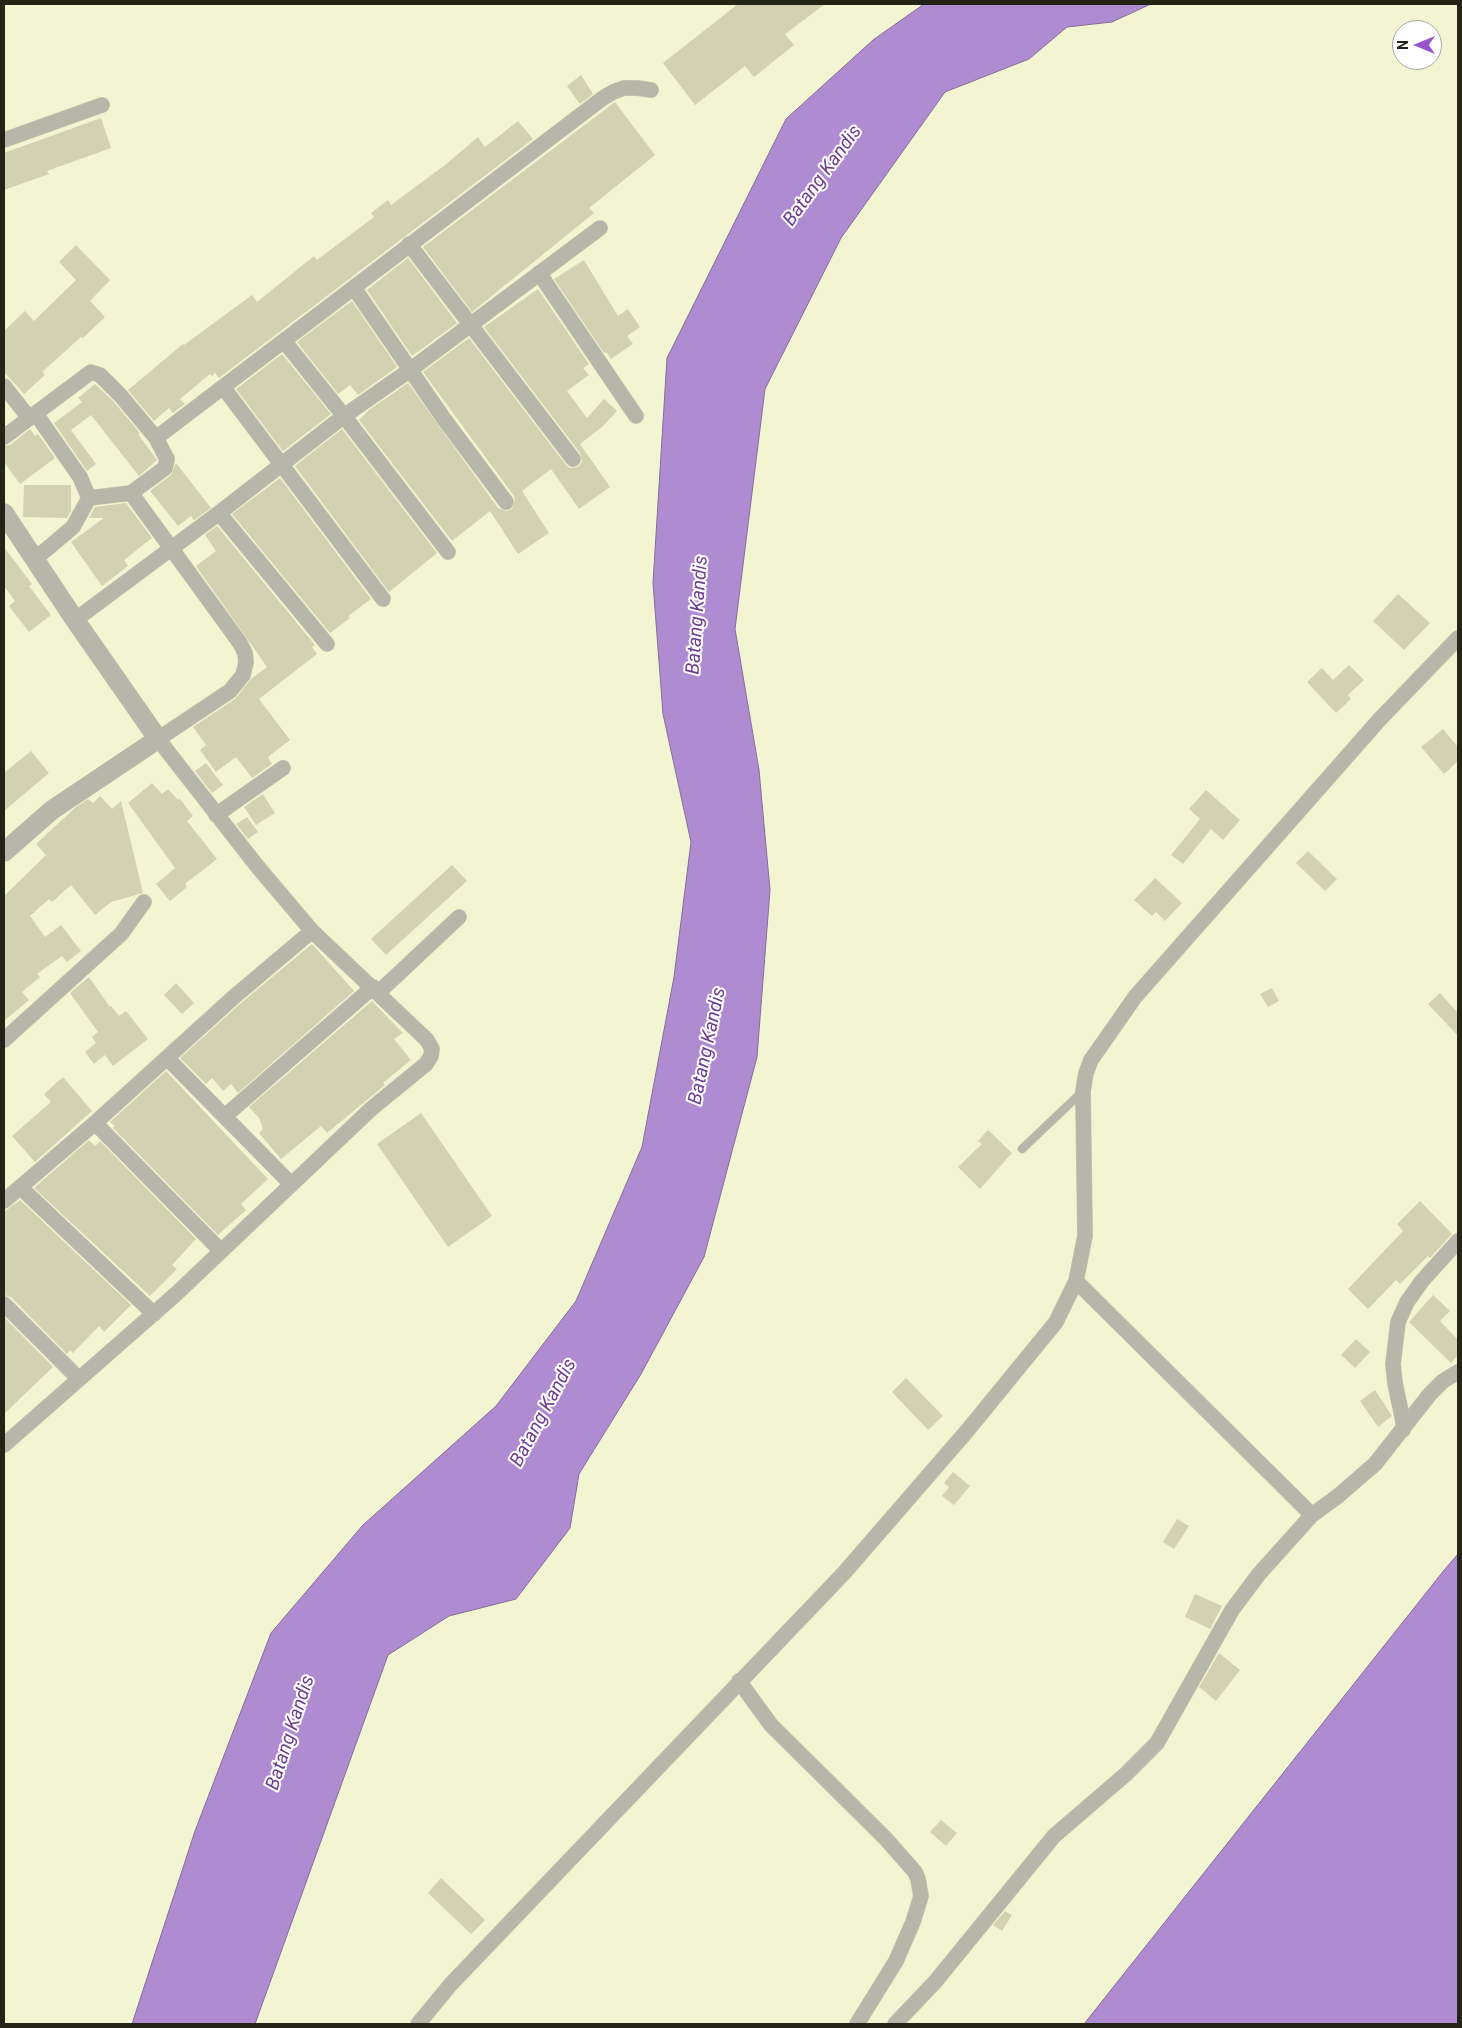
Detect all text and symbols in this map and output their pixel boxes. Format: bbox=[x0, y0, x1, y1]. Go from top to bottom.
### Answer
north arrow bbox=[1392, 20, 1442, 70]
text: N bbox=[1395, 40, 1411, 50]
water label: Batang Kandis bbox=[779, 121, 867, 231]
water label: Batang Kandis bbox=[682, 555, 714, 675]
water label: Batang Kandis bbox=[684, 985, 732, 1107]
water label: Batang Kandis bbox=[506, 1355, 582, 1471]
water label: Batang Kandis bbox=[262, 1673, 320, 1793]

